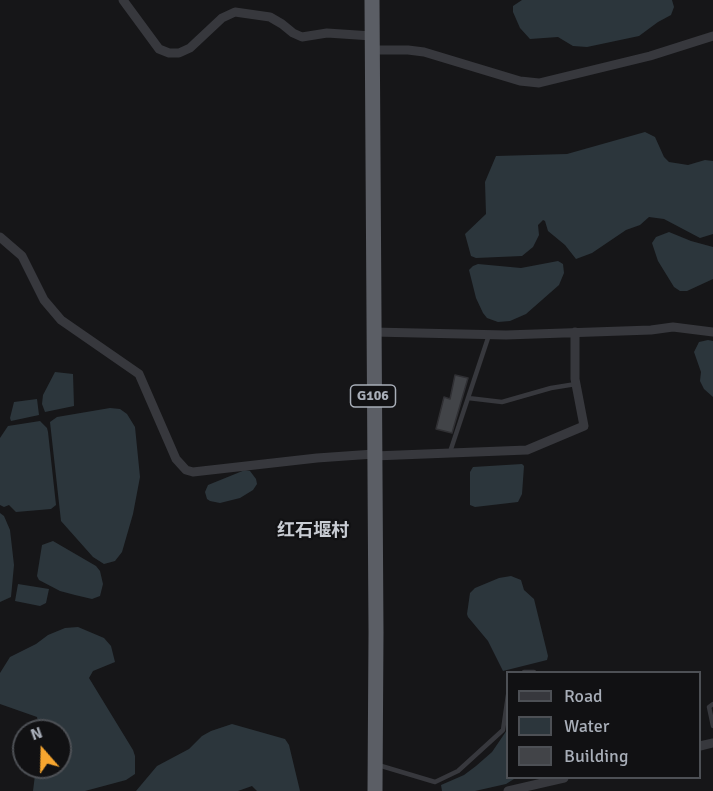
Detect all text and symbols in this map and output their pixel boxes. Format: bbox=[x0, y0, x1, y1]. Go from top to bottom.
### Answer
road number: G106 bbox=[350, 385, 395, 407]
district label: 红石堰村 bbox=[277, 520, 349, 542]
legend bbox=[506, 671, 701, 779]
text: Road bbox=[564, 685, 603, 707]
text: Water bbox=[564, 715, 609, 737]
north arrow bbox=[12, 719, 72, 779]
text: N bbox=[28, 723, 45, 745]
text: Building bbox=[564, 745, 628, 767]

